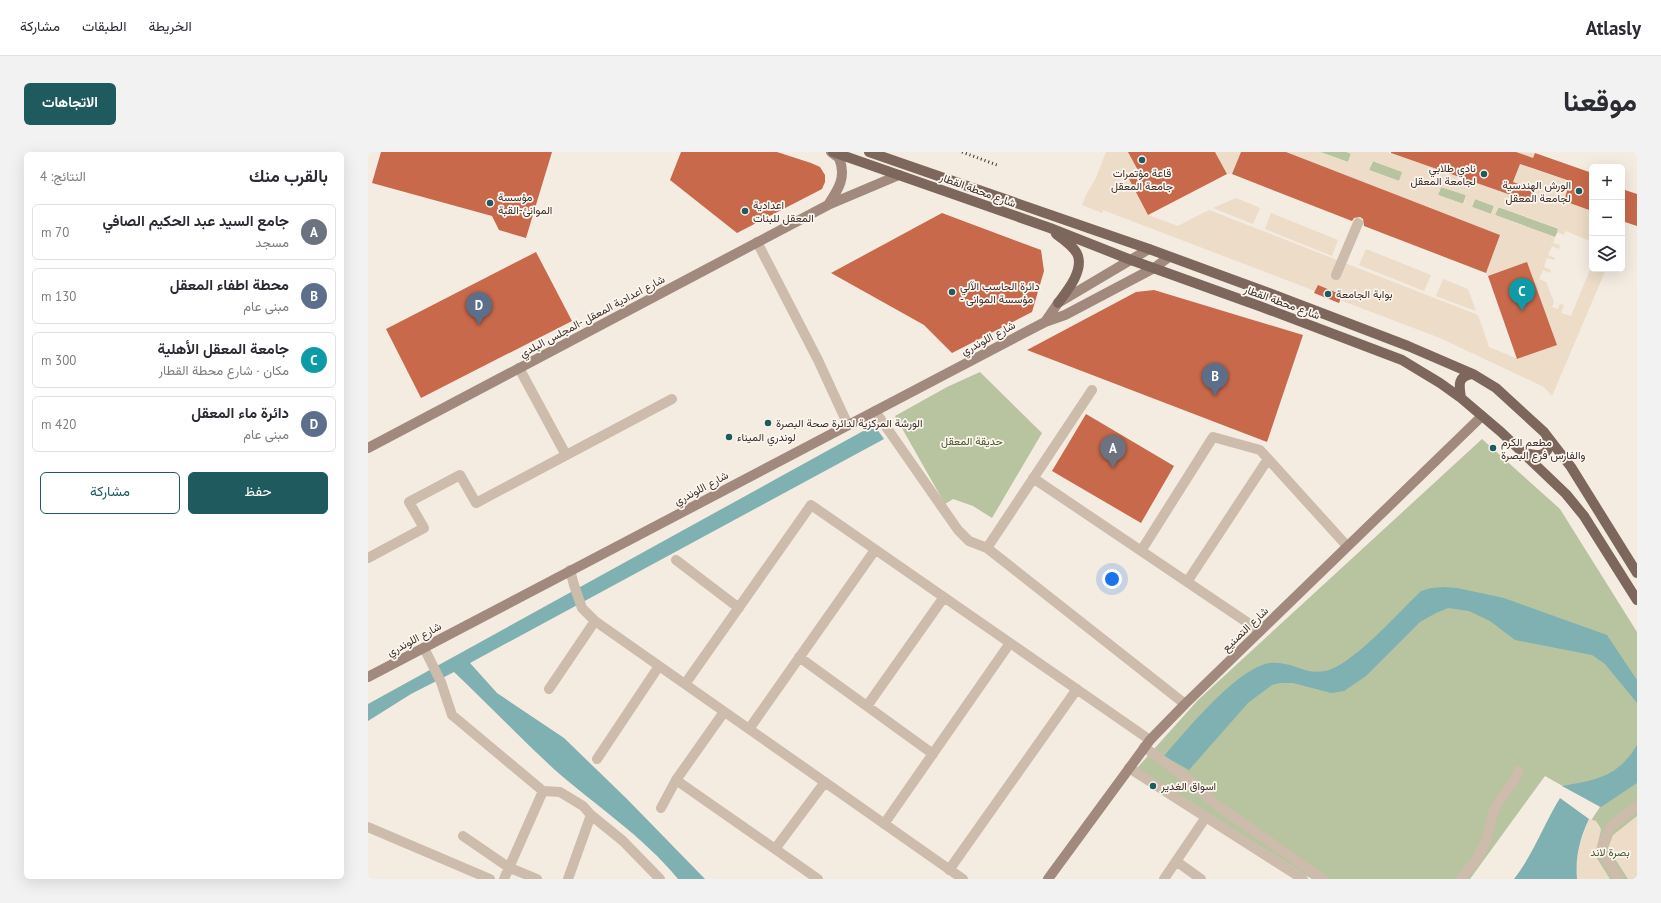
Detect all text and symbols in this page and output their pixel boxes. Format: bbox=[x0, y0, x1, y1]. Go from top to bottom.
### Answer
text: Atlasly bbox=[1586, 16, 1641, 40]
text: مشاركة bbox=[20, 17, 60, 35]
text: الطبقات bbox=[82, 17, 126, 35]
text: الخريطة bbox=[148, 17, 192, 35]
text: موقعنا bbox=[1563, 82, 1637, 119]
button: الاتجاهات bbox=[24, 83, 116, 125]
marker: قاعة مؤتمرات جامعة المعقل bbox=[1137, 155, 1147, 165]
place label: نادي طلابي لجامعة المعقل bbox=[1410, 161, 1476, 188]
map controls bbox=[1589, 164, 1625, 272]
button: + bbox=[1589, 164, 1625, 200]
text: بالقرب منك bbox=[249, 165, 328, 187]
place label: قاعة مؤتمرات جامعة المعقل bbox=[1111, 166, 1173, 193]
text: النتائج: 4 bbox=[40, 168, 86, 185]
street label: شارع محطة القطار bbox=[937, 169, 1018, 211]
marker: نادي طلابي لجامعة المعقل bbox=[1479, 169, 1489, 179]
place label: الورش الهندسية لجامعة المعقل bbox=[1502, 178, 1571, 205]
marker: الورش الهندسية لجامعة المعقل bbox=[1574, 186, 1584, 196]
place label: مؤسسة الموانئ-القبة bbox=[498, 190, 552, 217]
marker: مؤسسة الموانئ-القبة bbox=[485, 198, 495, 208]
place label: اعدادية المعقل للبنات bbox=[753, 198, 814, 225]
button: − bbox=[1589, 200, 1625, 236]
marker: اعدادية المعقل للبنات bbox=[740, 206, 750, 216]
text: جامع السيد عبد الحكيم الصافي bbox=[103, 211, 289, 230]
text: 70 m bbox=[41, 224, 69, 241]
text: A bbox=[310, 224, 318, 241]
text: مسجد bbox=[255, 234, 289, 251]
button: layers bbox=[1589, 236, 1625, 272]
street label: شارع اعدادية المعقل -المجلس البلدي bbox=[517, 272, 669, 363]
text: محطة اطفاء المعقل bbox=[170, 275, 289, 294]
pin: C bbox=[1509, 278, 1535, 311]
place label: دائرة الحاسب الآلي - مؤسسة الموانى bbox=[960, 279, 1040, 306]
street label: شارع محطة القطار bbox=[1241, 281, 1322, 323]
marker: دائرة الحاسب الآلي - مؤسسة الموانى bbox=[947, 287, 957, 297]
place label: بوابة الجامعة bbox=[1336, 287, 1393, 301]
text: 130 m bbox=[41, 288, 76, 305]
text: B bbox=[310, 288, 318, 305]
marker: بوابة الجامعة bbox=[1323, 289, 1333, 299]
pin: D bbox=[466, 292, 492, 325]
text: مبنى عام bbox=[243, 298, 289, 315]
street label: شارع اللوندري bbox=[958, 318, 1019, 361]
text: جامعة المعقل الأهلية bbox=[158, 339, 289, 358]
text: 300 m bbox=[41, 352, 76, 369]
text: C bbox=[310, 352, 318, 369]
text: مكان · شارع محطة القطار bbox=[159, 362, 289, 379]
pin: B bbox=[1202, 363, 1228, 396]
text: دائرة ماء المعقل bbox=[191, 403, 289, 422]
text: 420 m bbox=[41, 416, 76, 433]
text: D bbox=[310, 416, 318, 433]
place label: الورشة المركزية لدائرة صحة البصرة bbox=[776, 416, 923, 430]
marker: الورشة المركزية لدائرة صحة البصرة bbox=[763, 418, 773, 428]
text: مبنى عام bbox=[243, 426, 289, 443]
place label: لوندري الميناء bbox=[737, 430, 796, 447]
marker: لوندري الميناء bbox=[724, 432, 734, 442]
park label: حديقة المعقل bbox=[941, 434, 1003, 448]
pin: A bbox=[1100, 435, 1126, 468]
place label: مطعم الكرم والفارس فرع البصرة bbox=[1501, 435, 1585, 463]
marker: مطعم الكرم والفارس فرع البصرة bbox=[1488, 443, 1498, 453]
street label: شارع اللوندري bbox=[671, 468, 732, 511]
button: مشاركة bbox=[40, 472, 180, 514]
button: حفظ bbox=[188, 472, 328, 514]
your location bbox=[1102, 569, 1122, 589]
street label: شارع التصنيع bbox=[1219, 603, 1272, 655]
street label: شارع اللوندري bbox=[384, 619, 445, 662]
place label: اسواق الغدير bbox=[1160, 779, 1216, 793]
marker: اسواق الغدير bbox=[1148, 781, 1158, 791]
park label: بصرة لاند bbox=[1590, 845, 1630, 859]

